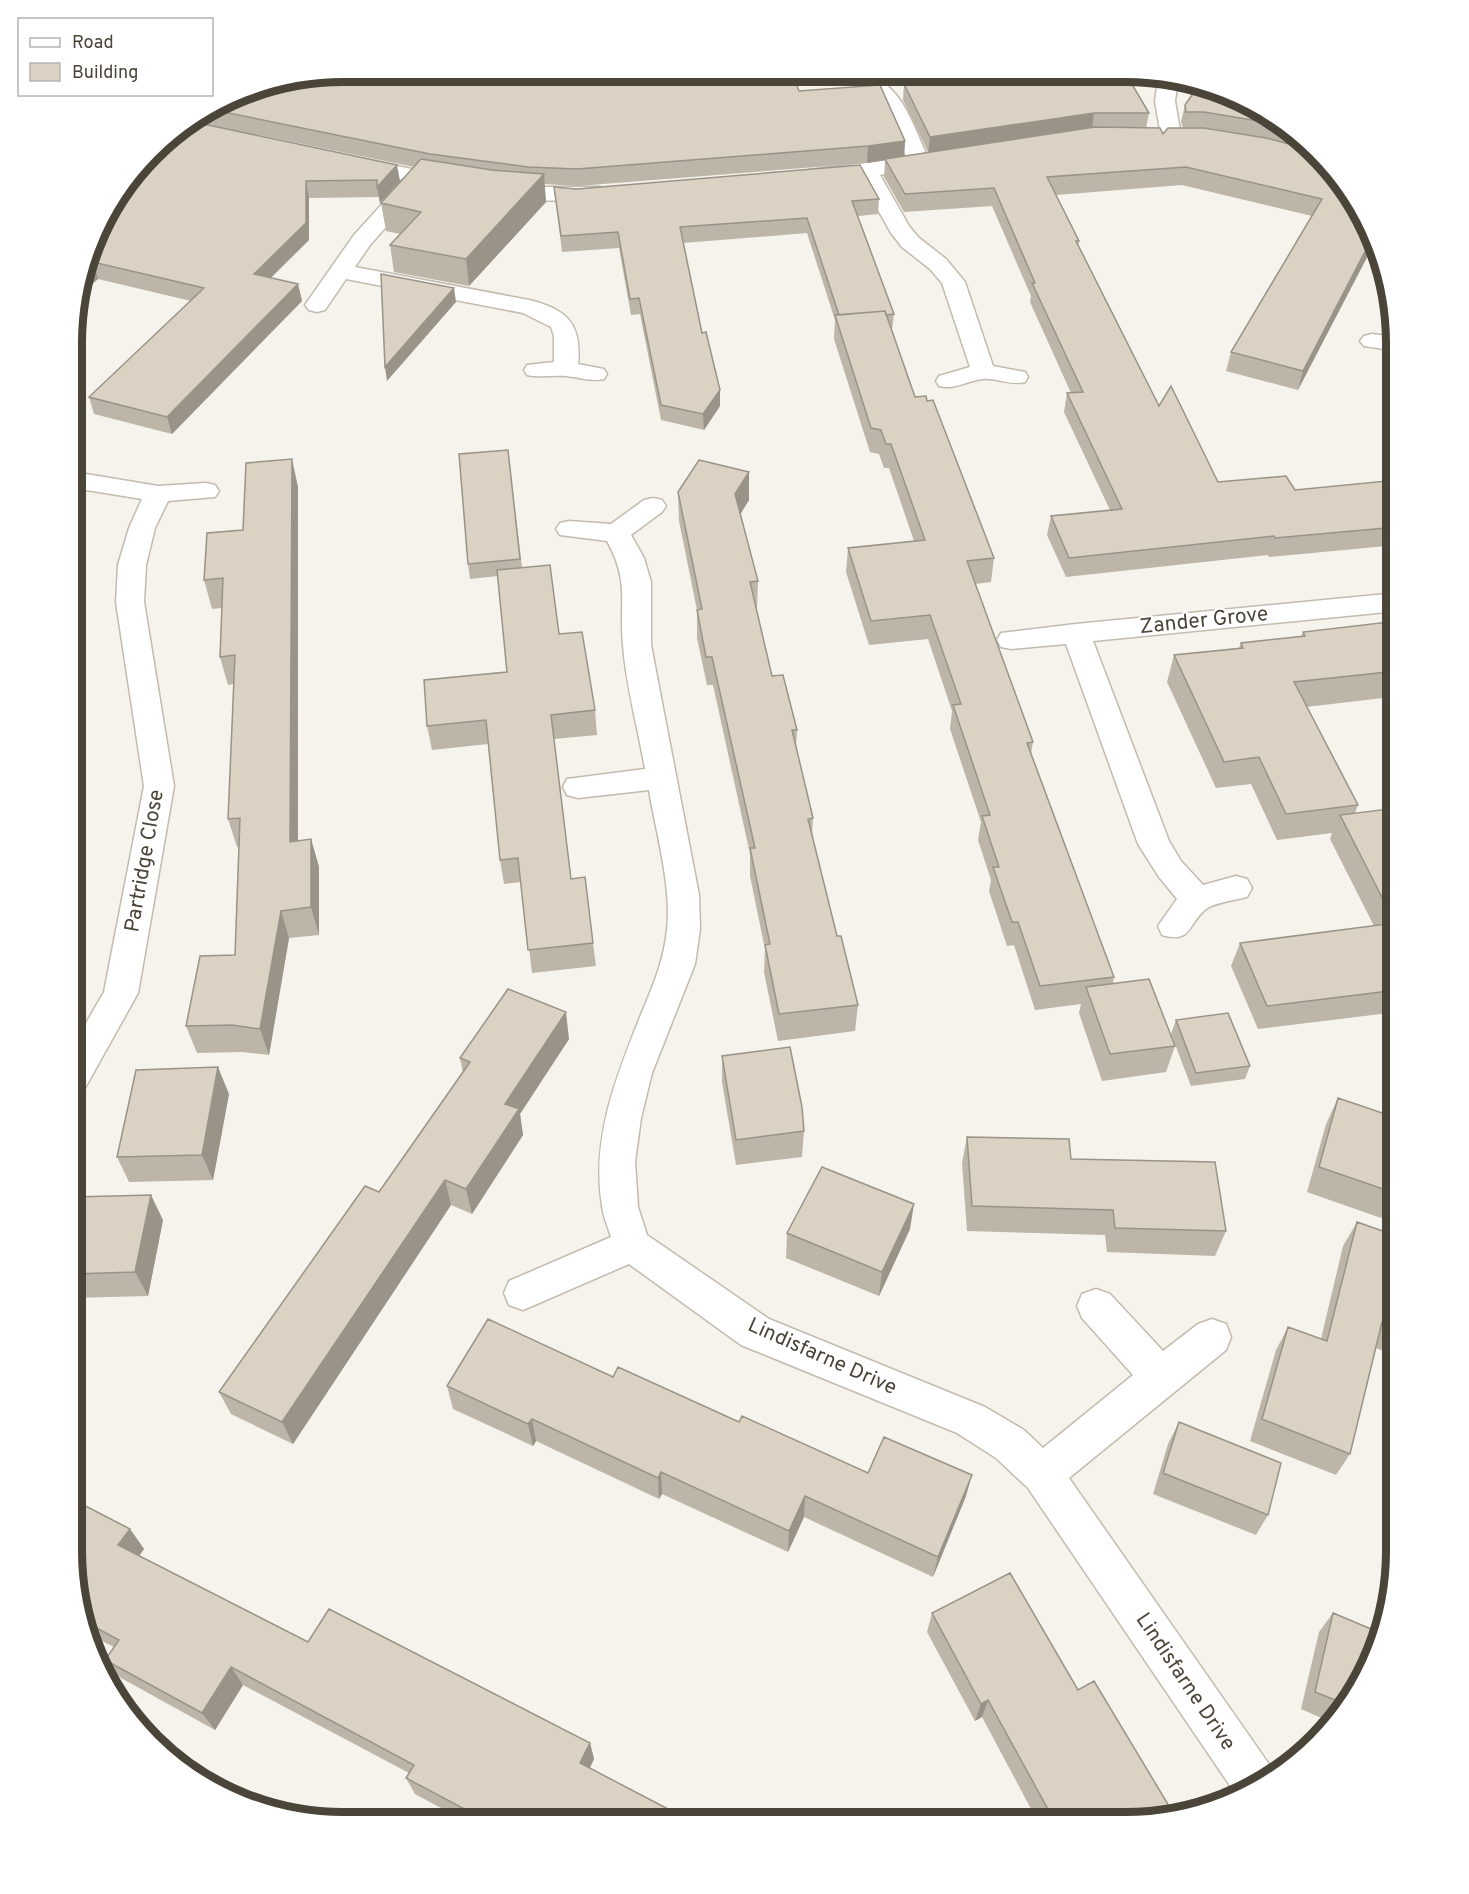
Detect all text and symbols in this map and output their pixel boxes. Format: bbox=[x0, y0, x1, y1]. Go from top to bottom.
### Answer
legend bbox=[18, 18, 213, 96]
text: Road bbox=[72, 32, 114, 55]
text: Building bbox=[72, 62, 138, 85]
street label: Zander Grove bbox=[1138, 601, 1270, 641]
street label: Partridge Close bbox=[119, 788, 171, 934]
street label: Lindisfarne Drive bbox=[743, 1312, 901, 1402]
street label: Lindisfarne Drive bbox=[1129, 1608, 1241, 1756]

